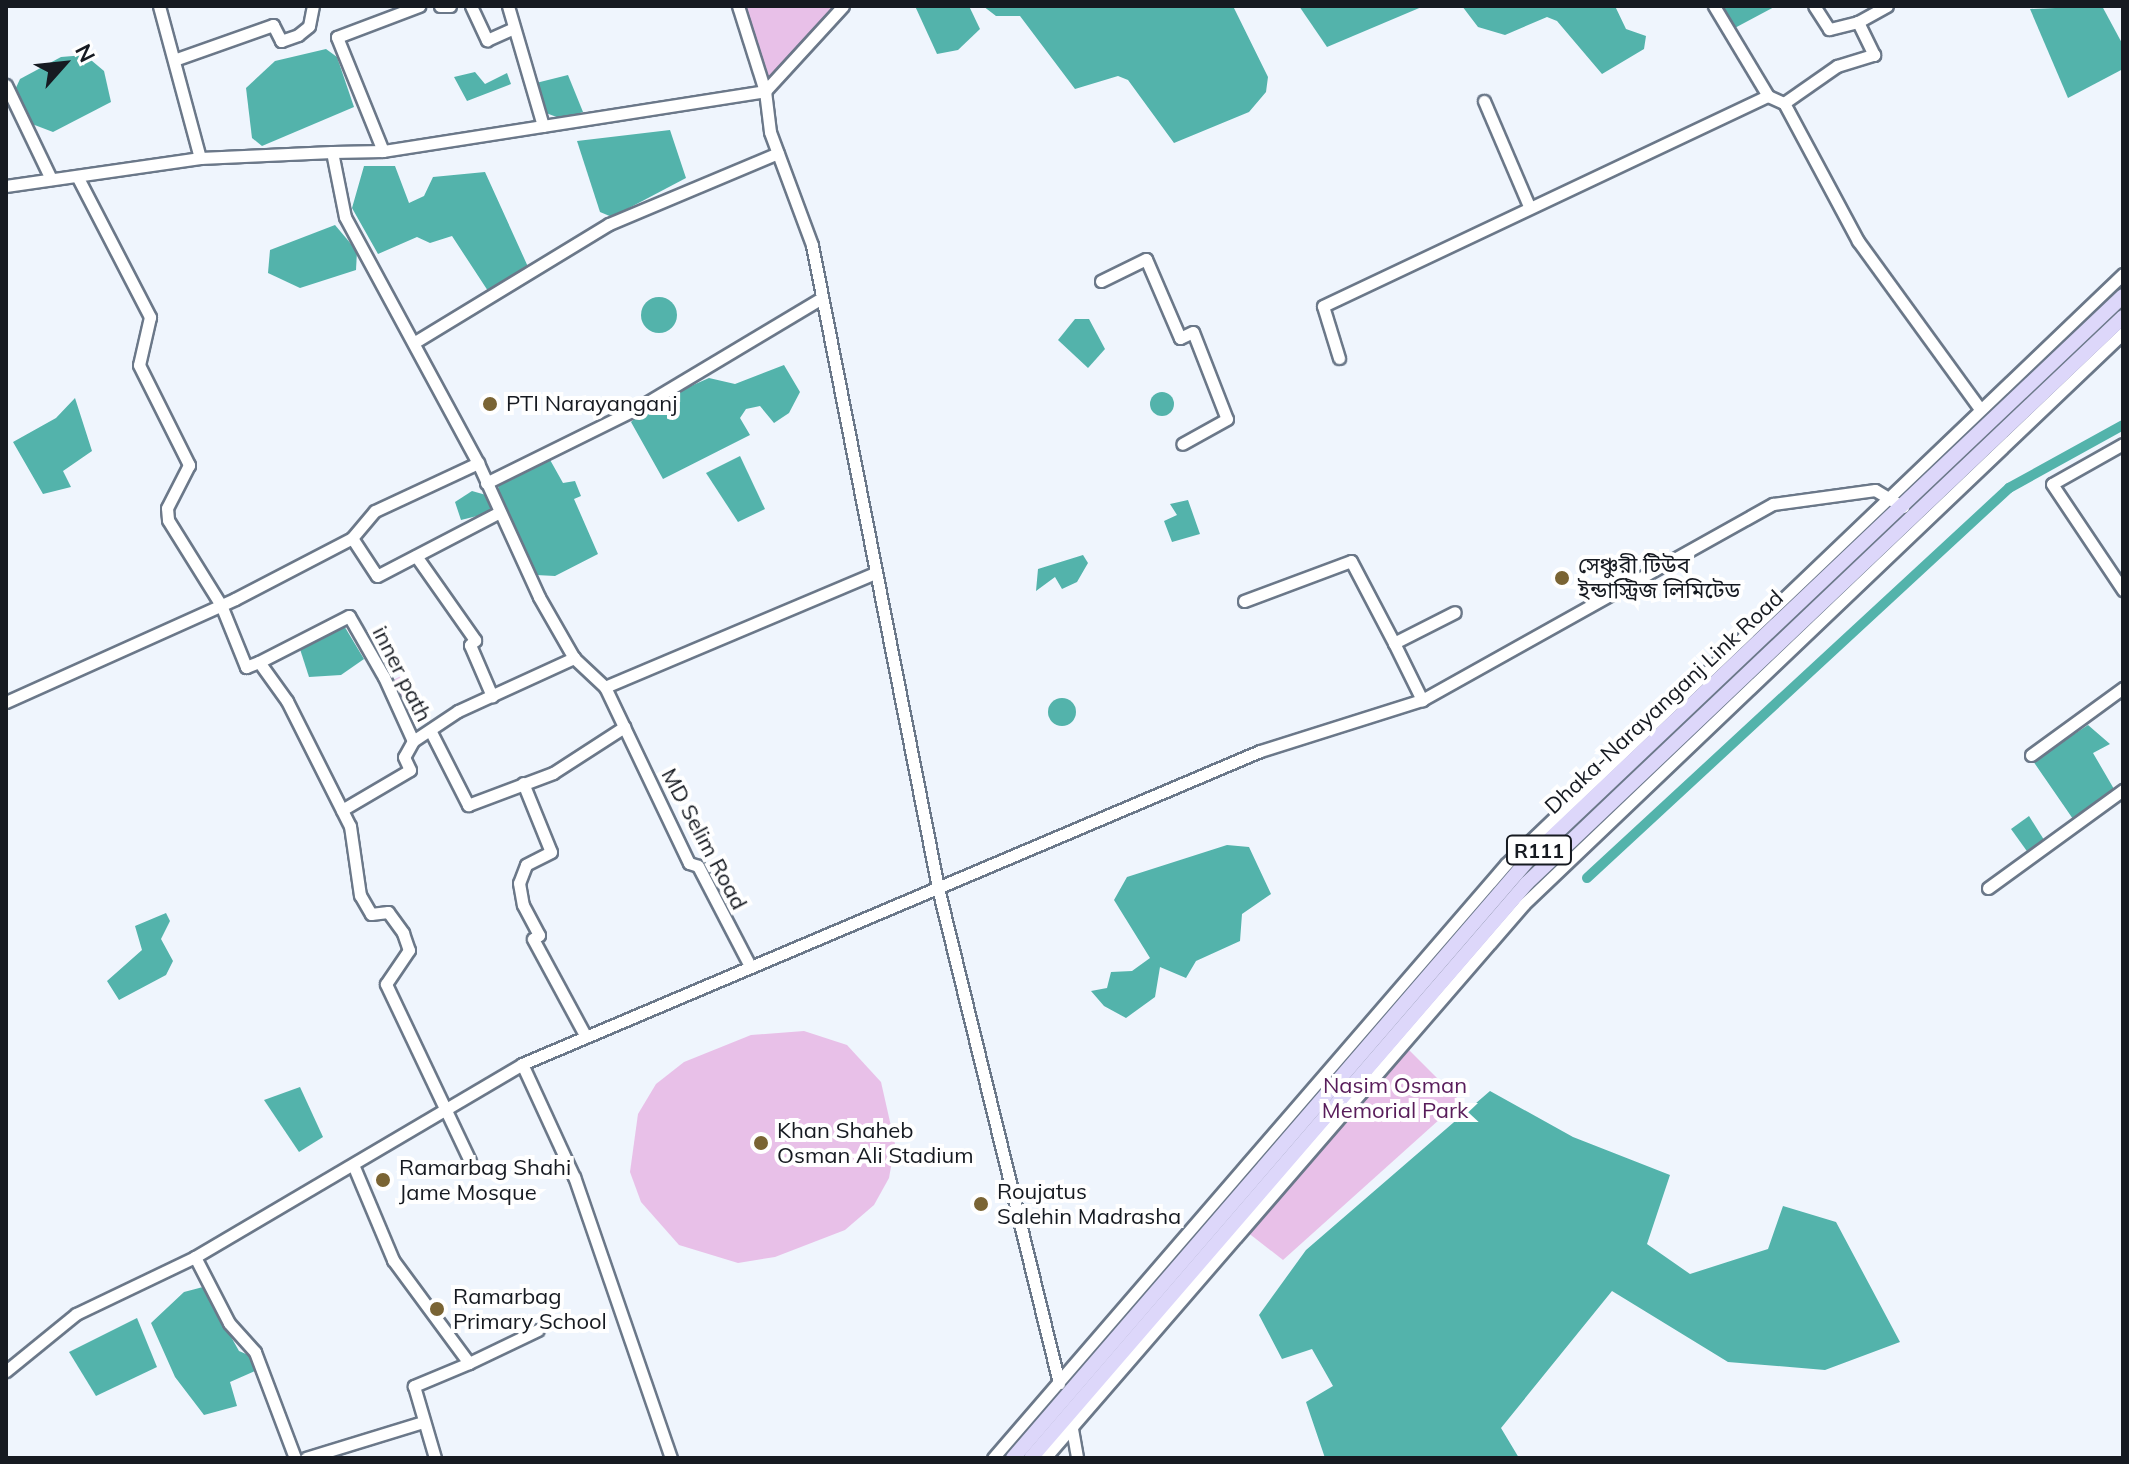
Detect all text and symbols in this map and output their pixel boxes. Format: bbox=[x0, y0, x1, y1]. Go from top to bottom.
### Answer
north arrow bbox=[24, 24, 104, 104]
text: N bbox=[69, 39, 102, 67]
place label: PTI Narayanganj bbox=[506, 391, 677, 417]
marker: PTI Narayanganj bbox=[481, 395, 499, 413]
place label: সেঞ্চুরী টিউব ইন্ডাস্ট্রিজ লিমিটেড bbox=[1578, 552, 1740, 604]
marker: সেঞ্চুরী টিউব ইন্ডাস্ট্রিজ লিমিটেড bbox=[1553, 569, 1571, 587]
street label: Dhaka-Narayanganj Link Road bbox=[1539, 585, 1789, 819]
street label: inner path bbox=[367, 622, 437, 726]
street label: MD Selim Road bbox=[656, 764, 752, 914]
road number: R111 bbox=[1505, 834, 1573, 866]
park label: Nasim Osman Memorial Park bbox=[1322, 1072, 1468, 1124]
place label: Khan Shaheb Osman Ali Stadium bbox=[777, 1117, 973, 1168]
marker: Khan Shaheb Osman Ali Stadium bbox=[752, 1134, 770, 1152]
place label: Ramarbag Shahi Jame Mosque bbox=[399, 1154, 571, 1206]
marker: Ramarbag Shahi Jame Mosque bbox=[374, 1171, 392, 1189]
place label: Roujatus Salehin Madrasha bbox=[997, 1178, 1181, 1230]
marker: Roujatus Salehin Madrasha bbox=[972, 1195, 990, 1213]
place label: Ramarbag Primary School bbox=[453, 1283, 607, 1334]
marker: Ramarbag Primary School bbox=[428, 1300, 446, 1318]

